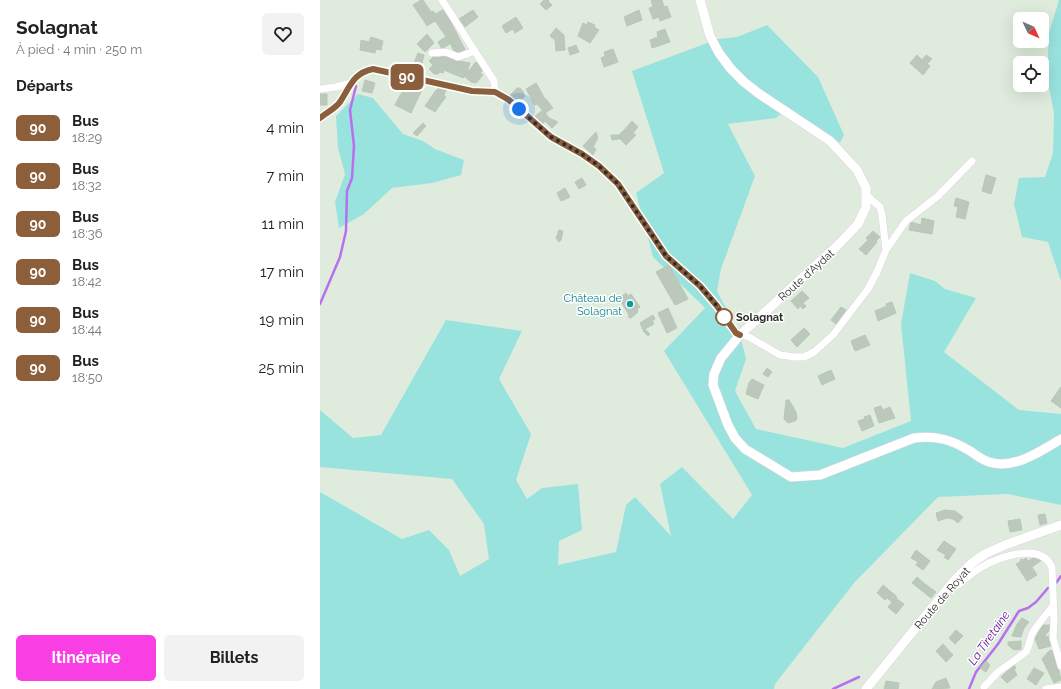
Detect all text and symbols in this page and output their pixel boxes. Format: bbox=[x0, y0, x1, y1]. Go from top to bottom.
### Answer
north arrow bbox=[1013, 12, 1049, 48]
map controls bbox=[1013, 12, 1049, 92]
button: heart bbox=[262, 13, 304, 55]
text: Solagnat bbox=[16, 16, 98, 38]
text: À pied · 4 min · 250 m bbox=[16, 42, 142, 57]
button: locate bbox=[1013, 56, 1049, 92]
line badge: 90 bbox=[389, 64, 425, 90]
text: 90 bbox=[399, 69, 415, 85]
text: Départs bbox=[16, 77, 73, 95]
your location bbox=[509, 99, 529, 119]
text: Bus bbox=[72, 112, 99, 130]
text: 4 min bbox=[266, 119, 304, 137]
text: 90 bbox=[30, 120, 46, 136]
text: 18:29 bbox=[72, 130, 102, 145]
text: Bus bbox=[72, 160, 99, 178]
text: 7 min bbox=[266, 167, 304, 185]
text: 90 bbox=[30, 168, 46, 184]
text: 18:32 bbox=[72, 178, 101, 193]
text: Bus bbox=[72, 208, 99, 226]
text: 11 min bbox=[262, 215, 304, 233]
text: 90 bbox=[30, 216, 46, 232]
text: 18:36 bbox=[72, 226, 103, 241]
street label: Route d'Aydat bbox=[776, 247, 837, 304]
text: Bus bbox=[72, 256, 99, 274]
text: 17 min bbox=[260, 263, 304, 281]
text: 90 bbox=[30, 264, 46, 280]
text: 18:42 bbox=[72, 274, 102, 289]
place label: Château de Solagnat bbox=[563, 292, 623, 318]
marker: Château de Solagnat bbox=[625, 299, 635, 309]
text: Bus bbox=[72, 304, 99, 322]
marker: Solagnat bbox=[715, 308, 733, 326]
text: 19 min bbox=[259, 311, 304, 329]
place label: Solagnat bbox=[736, 311, 784, 324]
text: 90 bbox=[30, 312, 46, 328]
text: 18:44 bbox=[72, 322, 102, 337]
text: Bus bbox=[72, 352, 99, 370]
text: 25 min bbox=[258, 359, 304, 377]
text: 90 bbox=[30, 360, 46, 376]
text: 18:50 bbox=[72, 370, 103, 385]
street label: Route de Royat bbox=[912, 564, 973, 632]
water label: La Tiretaine bbox=[965, 608, 1013, 668]
button: Itinéraire bbox=[16, 635, 156, 681]
button: Billets bbox=[164, 635, 304, 681]

